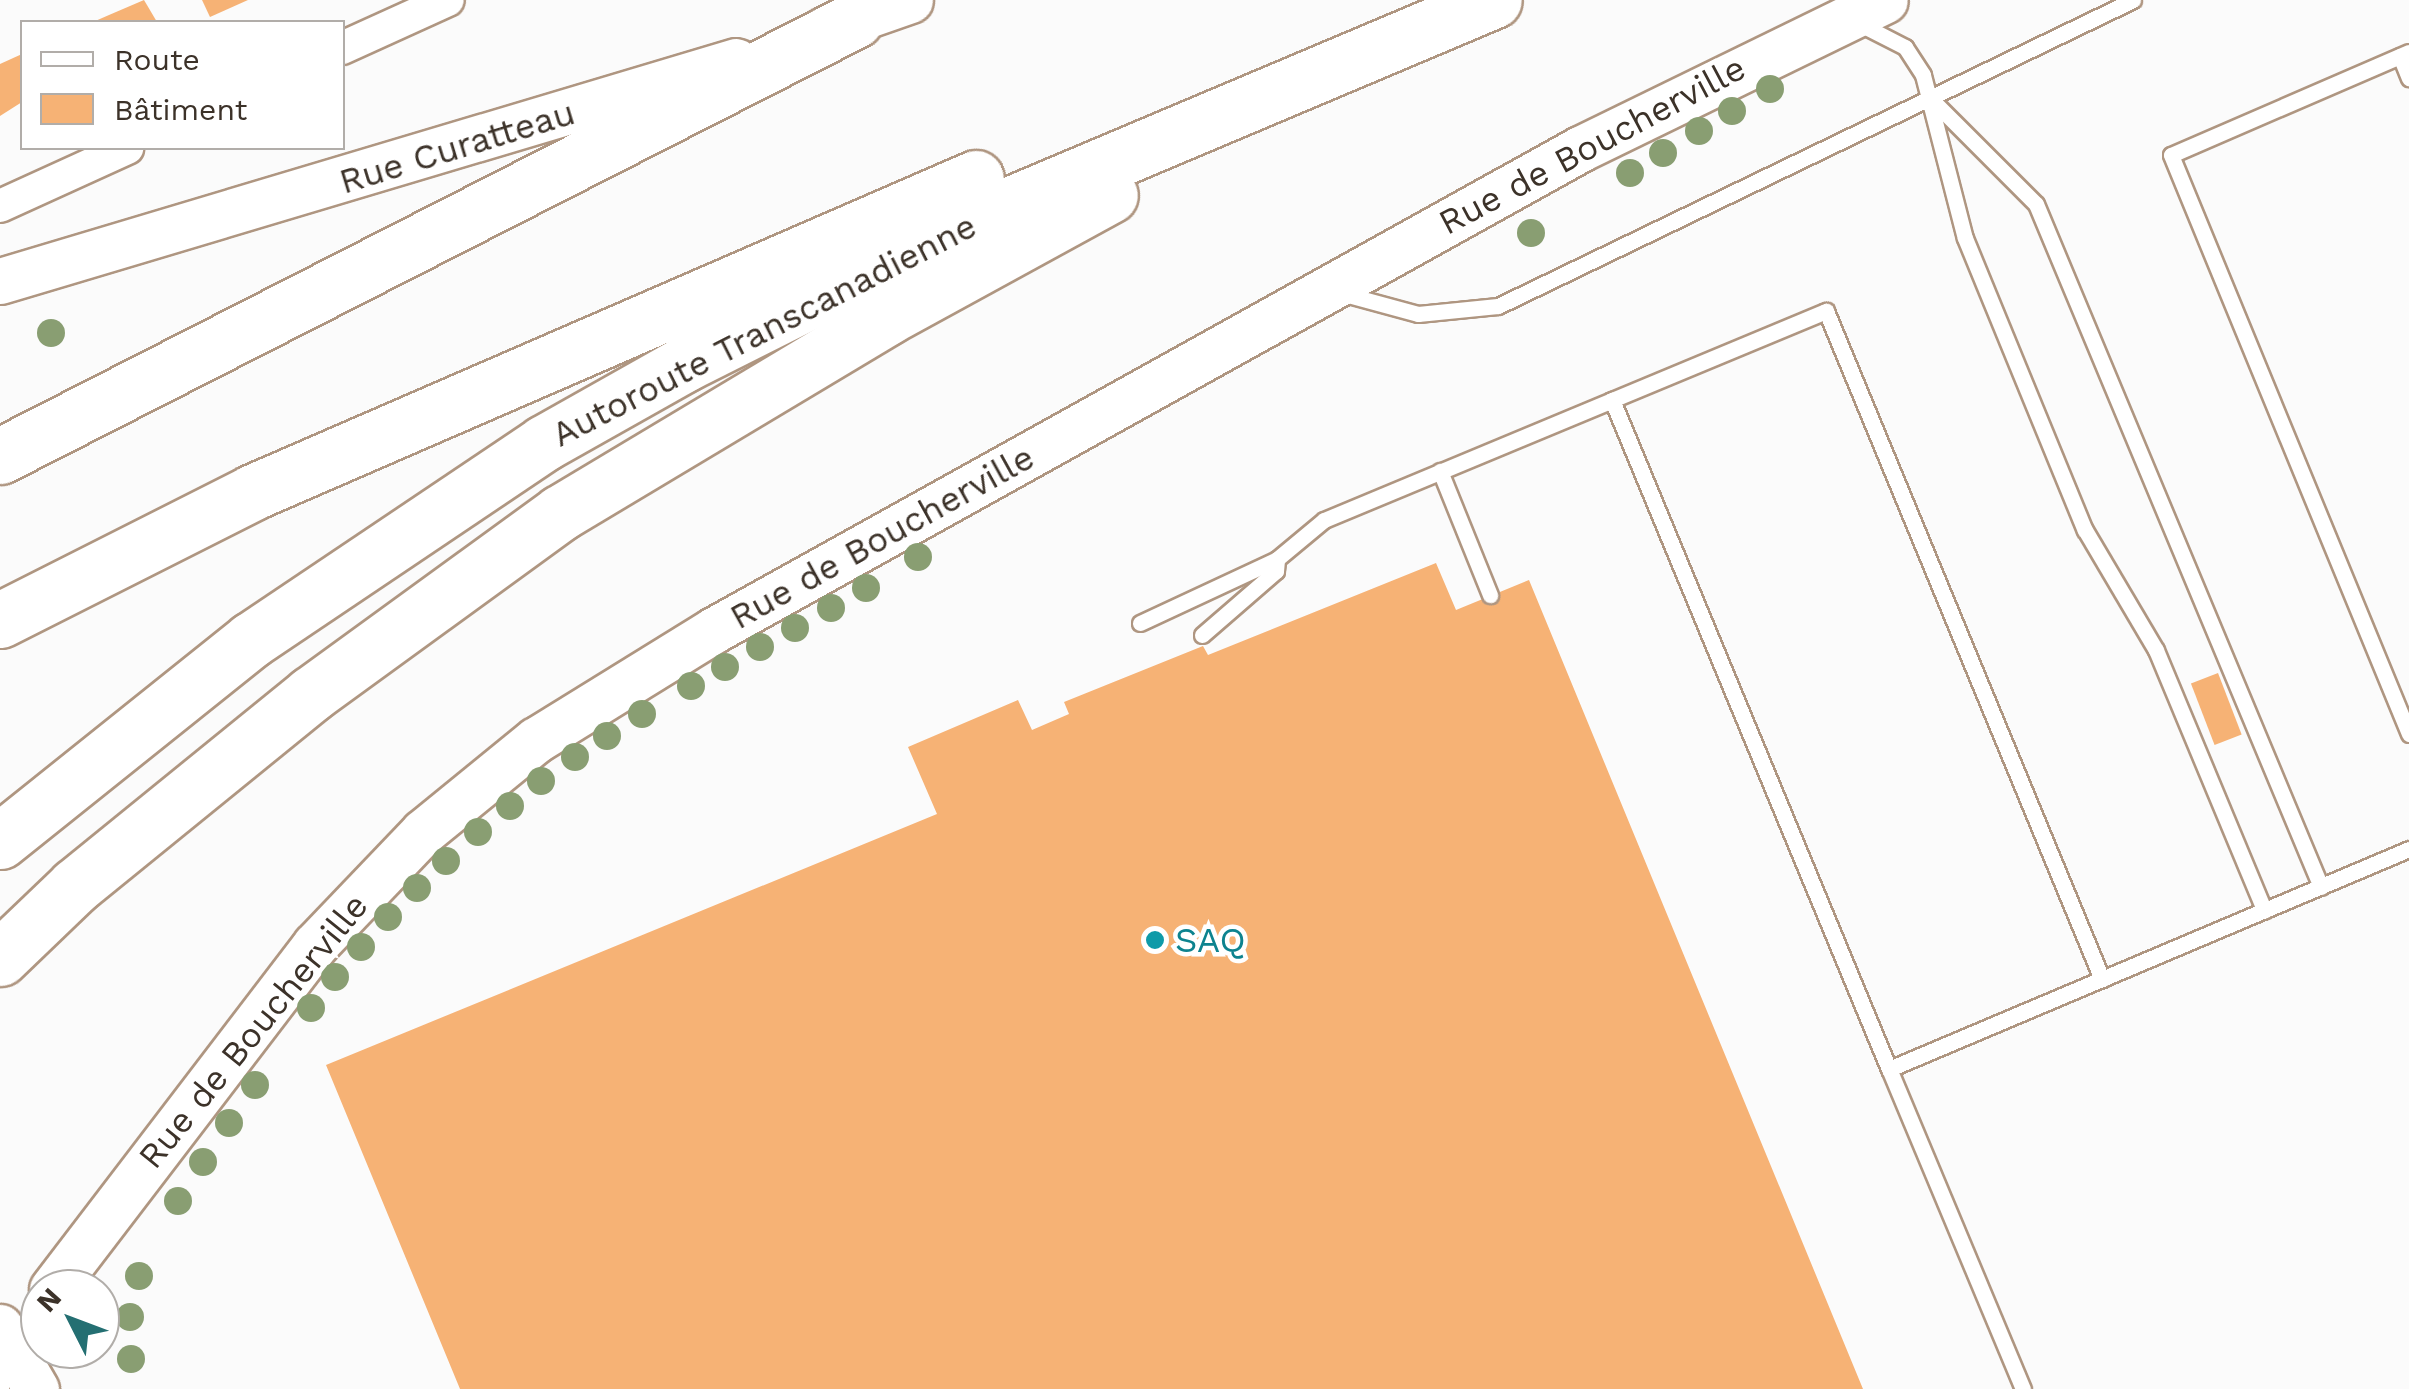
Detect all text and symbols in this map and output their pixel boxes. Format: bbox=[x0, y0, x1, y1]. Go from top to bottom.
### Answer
legend bbox=[20, 20, 345, 150]
text: Route bbox=[114, 42, 200, 77]
street label: Rue de Boucherville bbox=[1432, 46, 1752, 244]
street label: Rue Curatteau bbox=[334, 91, 580, 203]
text: Bâtiment bbox=[114, 92, 247, 127]
street label: Autoroute Transcanadienne bbox=[544, 204, 984, 456]
street label: Rue de Boucherville bbox=[723, 436, 1041, 638]
street label: Rue de Boucherville bbox=[129, 885, 377, 1177]
place label: SAQ bbox=[1175, 919, 1246, 961]
marker: SAQ bbox=[1144, 929, 1166, 951]
north arrow bbox=[20, 1269, 120, 1369]
text: N bbox=[30, 1281, 68, 1319]

